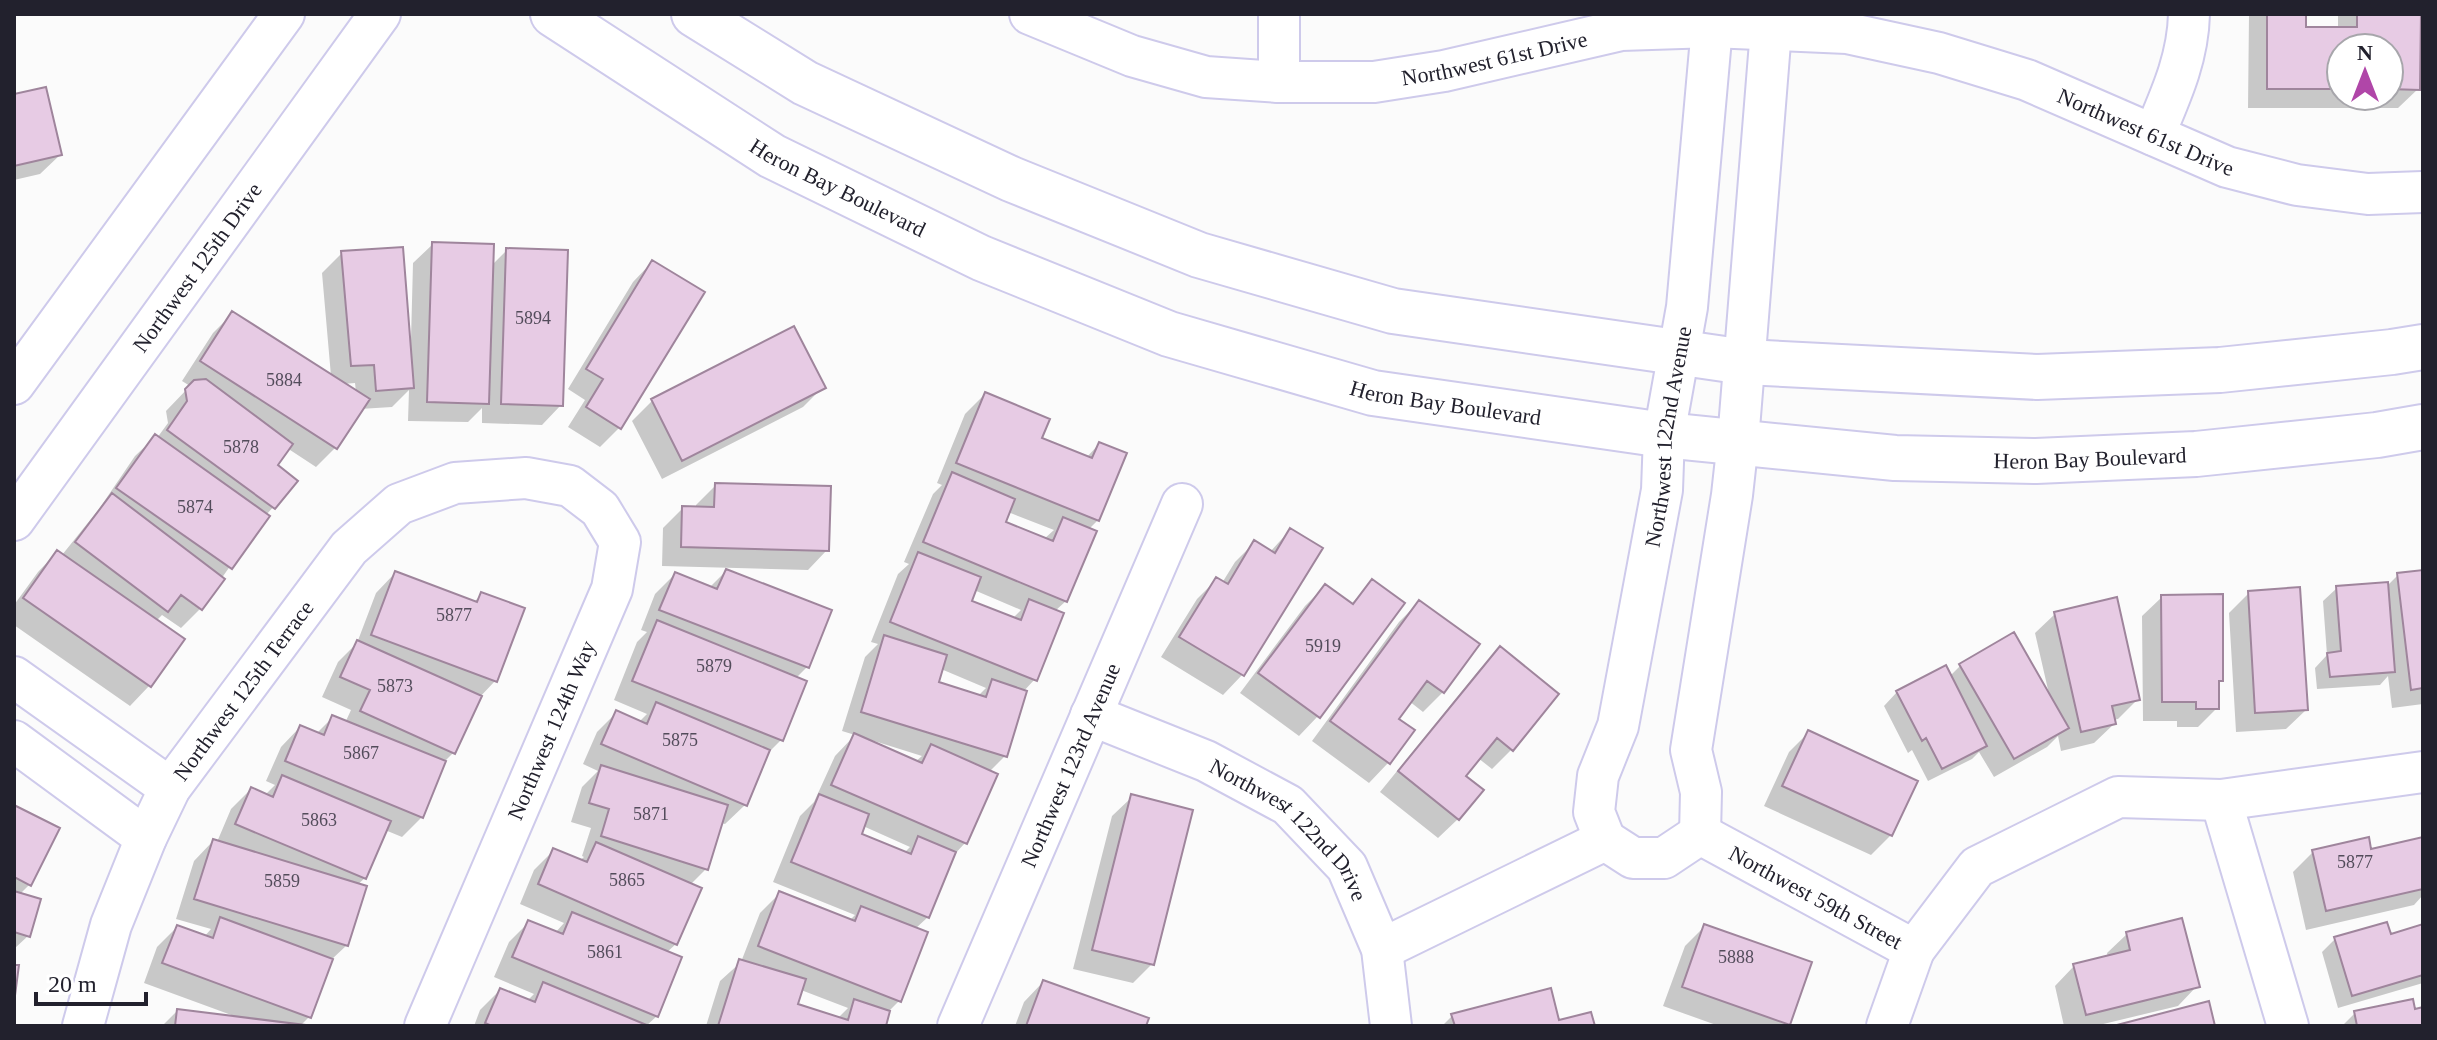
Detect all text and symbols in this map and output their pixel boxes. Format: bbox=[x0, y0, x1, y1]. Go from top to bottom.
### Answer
street label: Northwest 61st Drive bbox=[1400, 26, 1590, 91]
north arrow bbox=[2325, 32, 2405, 112]
text: N bbox=[2357, 40, 2373, 65]
street label: Northwest 61st Drive bbox=[2054, 83, 2236, 181]
street label: Heron Bay Boulevard bbox=[745, 133, 930, 242]
street label: Northwest 125th Drive bbox=[128, 178, 267, 357]
house number: 5894 bbox=[515, 308, 551, 328]
street label: Northwest 122nd Avenue bbox=[1640, 324, 1696, 549]
house number: 5884 bbox=[266, 370, 302, 390]
street label: Heron Bay Boulevard bbox=[1347, 375, 1543, 430]
house number: 5878 bbox=[223, 437, 259, 457]
street label: Heron Bay Boulevard bbox=[1993, 442, 2187, 474]
house number: 5874 bbox=[177, 497, 213, 517]
street label: Northwest 125th Terrace bbox=[168, 596, 319, 785]
house number: 5877 bbox=[436, 605, 472, 625]
house number: 5919 bbox=[1305, 636, 1341, 656]
street label: Northwest 124th Way bbox=[502, 637, 601, 824]
house number: 5879 bbox=[696, 656, 732, 676]
street label: Northwest 123rd Avenue bbox=[1016, 659, 1125, 871]
house number: 5873 bbox=[377, 676, 413, 696]
house number: 5875 bbox=[662, 730, 698, 750]
house number: 5867 bbox=[343, 743, 379, 763]
street label: Northwest 122nd Drive bbox=[1205, 753, 1372, 905]
house number: 5871 bbox=[633, 804, 669, 824]
house number: 5863 bbox=[301, 810, 337, 830]
street label: Northwest 59th Street bbox=[1725, 840, 1907, 954]
house number: 5877 bbox=[2337, 852, 2373, 872]
house number: 5865 bbox=[609, 870, 645, 890]
house number: 5859 bbox=[264, 871, 300, 891]
house number: 5861 bbox=[587, 942, 623, 962]
house number: 5888 bbox=[1718, 947, 1754, 967]
scale bar bbox=[36, 956, 146, 1006]
text: 20 m bbox=[48, 971, 97, 997]

